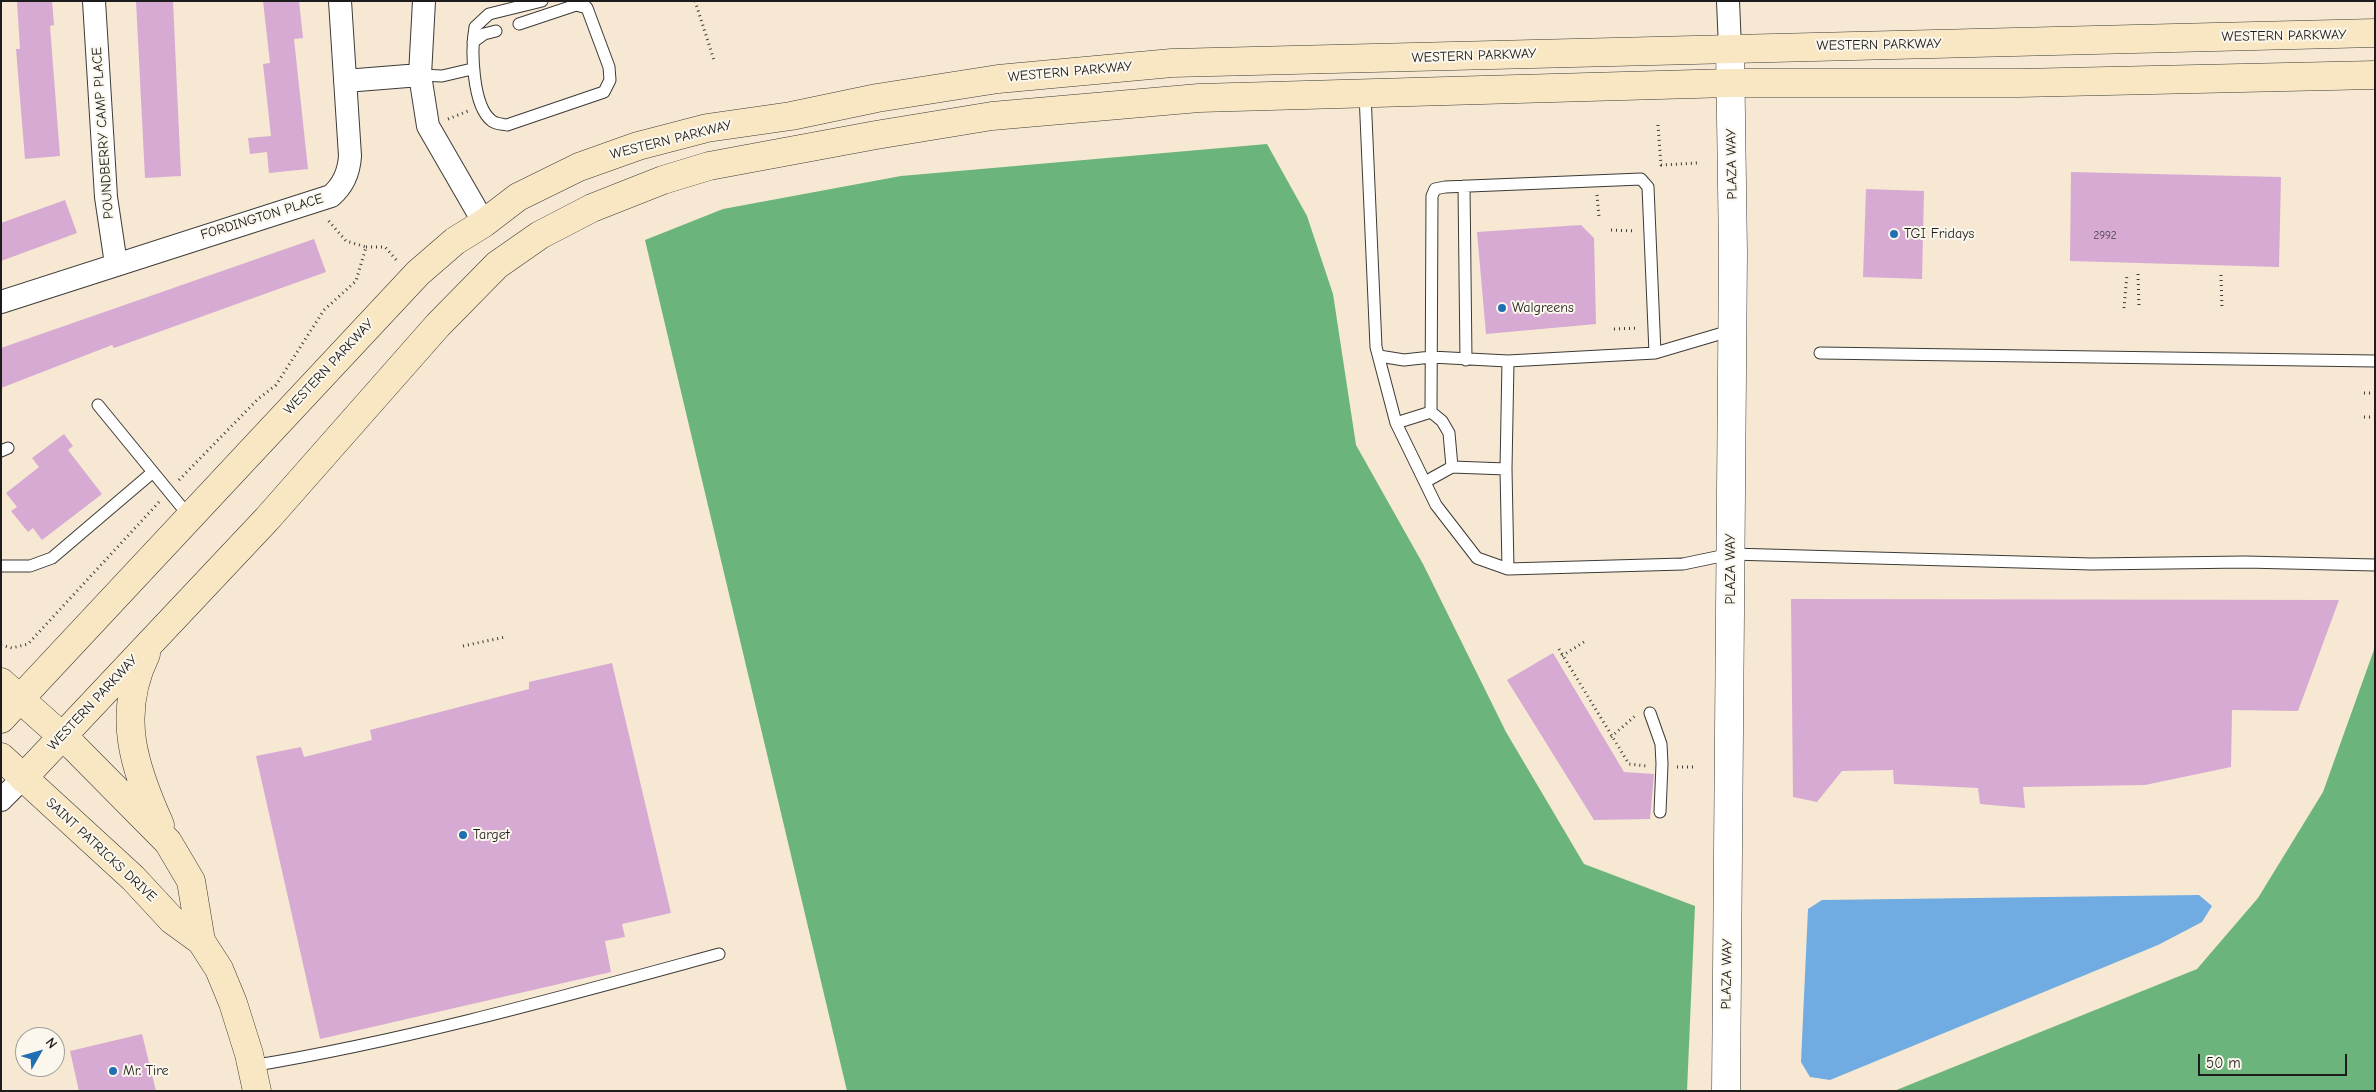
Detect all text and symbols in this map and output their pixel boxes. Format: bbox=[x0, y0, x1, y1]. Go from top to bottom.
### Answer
street label: WESTERN PARKWAY bbox=[2221, 27, 2347, 45]
street label: WESTERN PARKWAY bbox=[1816, 36, 1942, 54]
street label: WESTERN PARKWAY bbox=[1411, 45, 1537, 67]
street label: POUNDBERRY CAMP PLACE bbox=[89, 46, 117, 220]
street label: WESTERN PARKWAY bbox=[1007, 58, 1133, 86]
street label: WESTERN PARKWAY bbox=[608, 117, 734, 163]
street label: PLAZA WAY bbox=[1723, 128, 1741, 200]
street label: FORDINGTON PLACE bbox=[199, 190, 325, 244]
place label: TGI Fridays bbox=[1904, 226, 1974, 242]
marker: TGI Fridays bbox=[1888, 228, 1900, 240]
house number: 2992 bbox=[2093, 229, 2117, 243]
place label: Walgreens bbox=[1512, 300, 1574, 316]
marker: Walgreens bbox=[1496, 302, 1508, 314]
street label: WESTERN PARKWAY bbox=[280, 316, 378, 418]
street label: PLAZA WAY bbox=[1723, 534, 1739, 604]
street label: WESTERN PARKWAY bbox=[44, 652, 142, 754]
street label: SAINT PATRICKS DRIVE bbox=[42, 794, 160, 906]
place label: Target bbox=[473, 827, 510, 843]
marker: Target bbox=[457, 829, 469, 841]
street label: PLAZA WAY bbox=[1718, 938, 1736, 1010]
north arrow bbox=[15, 1027, 65, 1077]
text: N bbox=[42, 1034, 61, 1052]
scale bar bbox=[2201, 1044, 2350, 1076]
text: 50 m bbox=[2206, 1054, 2241, 1072]
place label: Mr. Tire bbox=[123, 1063, 168, 1079]
marker: Mr. Tire bbox=[107, 1065, 119, 1077]

